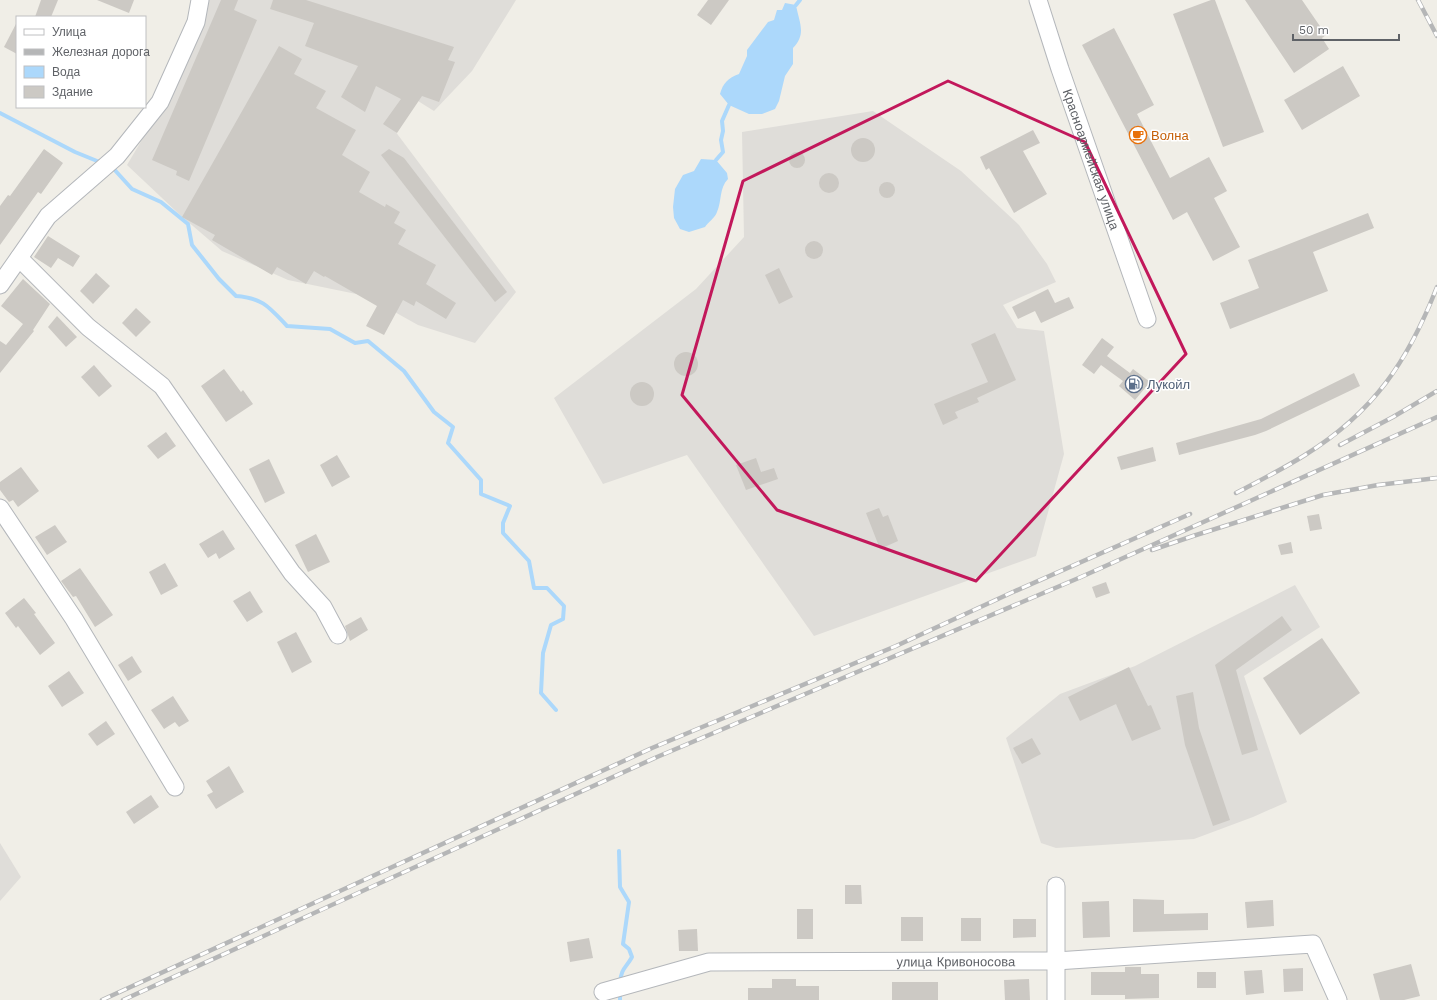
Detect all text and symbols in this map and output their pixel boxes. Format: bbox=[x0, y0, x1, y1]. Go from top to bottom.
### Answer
legend bbox=[16, 16, 146, 108]
scale bar bbox=[1293, 16, 1399, 42]
text: 50 m bbox=[1299, 23, 1329, 37]
text: Улица bbox=[52, 25, 86, 39]
text: Железная дорога bbox=[52, 45, 150, 59]
text: Вода bbox=[52, 65, 80, 79]
text: Здание bbox=[52, 85, 93, 99]
street label: Красноармейская улица bbox=[1060, 87, 1123, 232]
cafe icon: Волна bbox=[1128, 125, 1148, 145]
place label: Волна bbox=[1151, 128, 1189, 143]
fuel station icon: Лукойл bbox=[1124, 374, 1144, 394]
place label: Лукойл bbox=[1147, 377, 1190, 392]
street label: улица Кривоносова bbox=[897, 954, 1016, 969]

